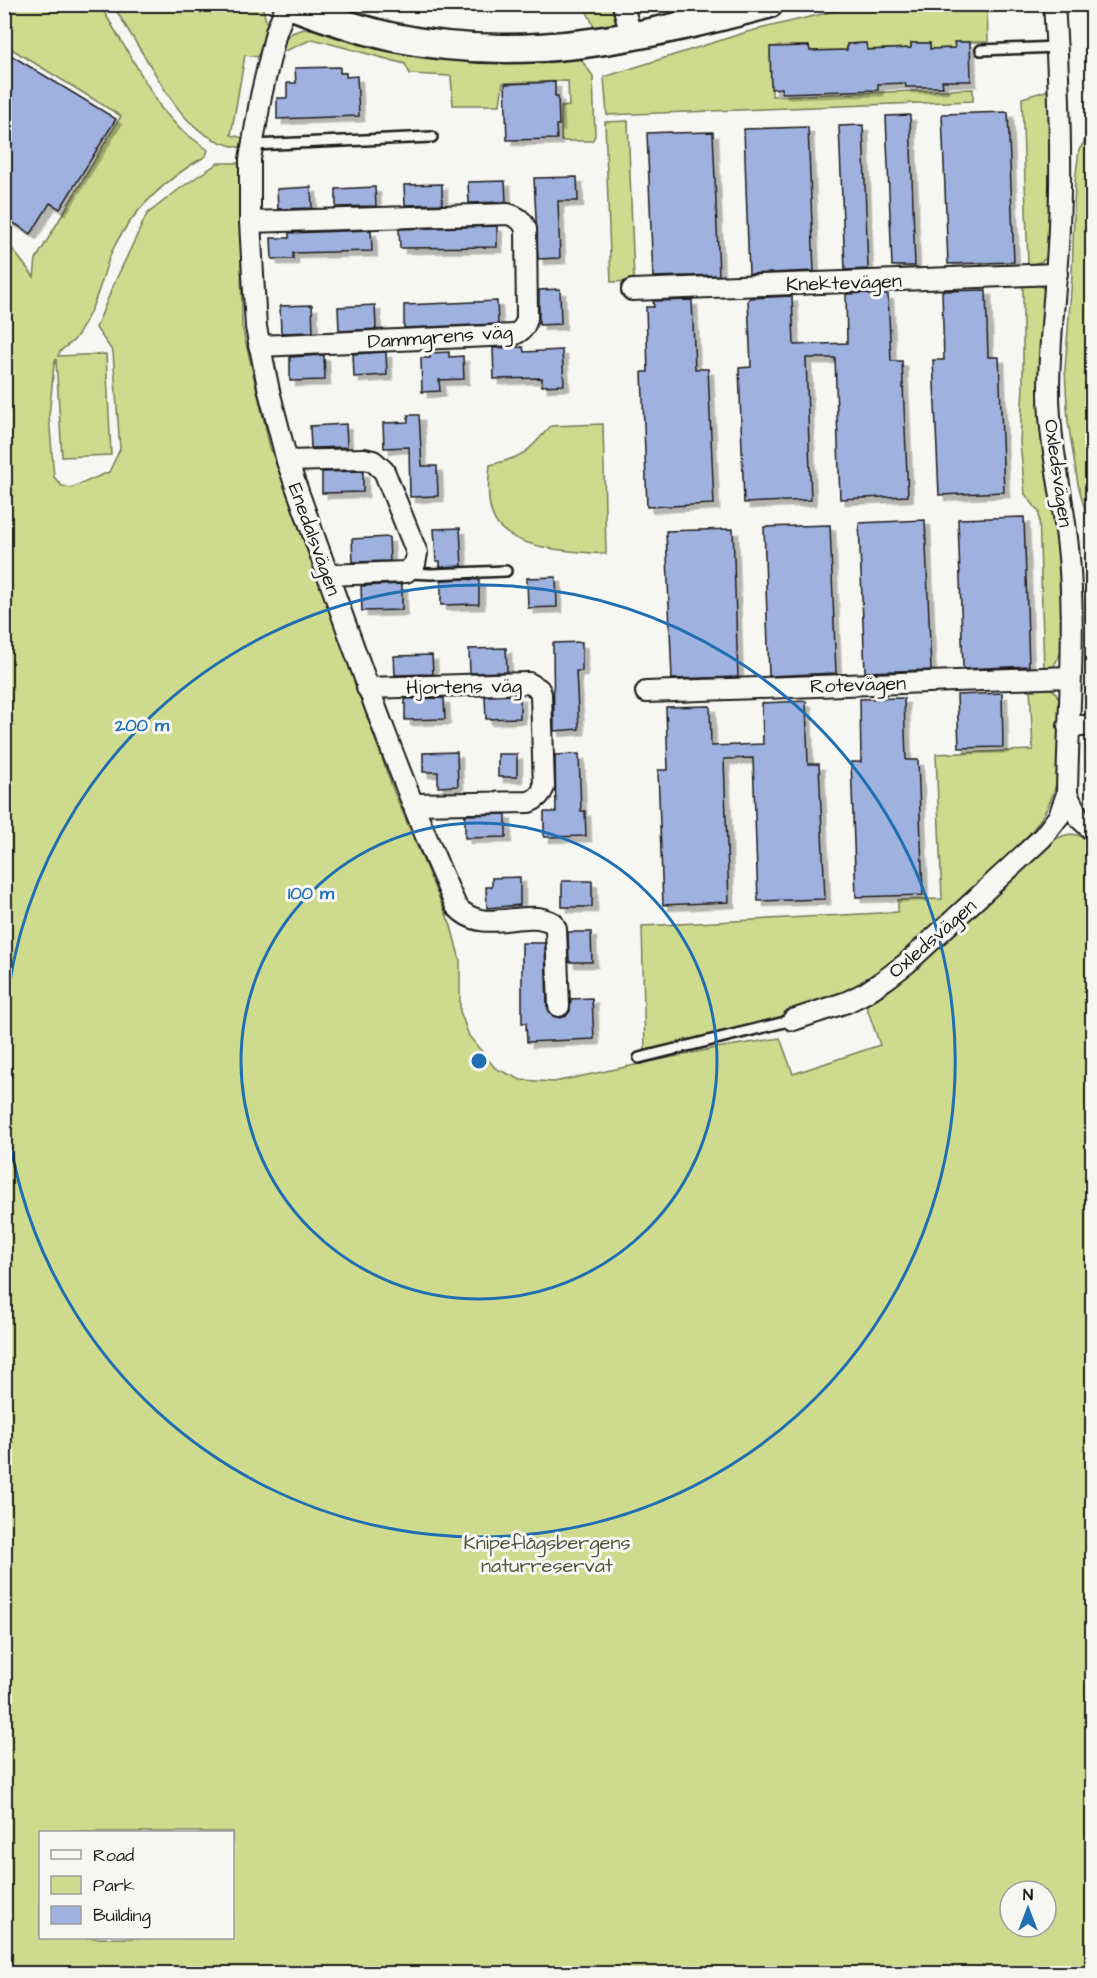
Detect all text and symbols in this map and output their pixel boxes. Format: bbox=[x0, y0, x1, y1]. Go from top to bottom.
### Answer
street label: Knektevägen bbox=[786, 267, 902, 300]
street label: Dammgrens väg bbox=[367, 318, 514, 357]
street label: Oxledsvägen bbox=[1036, 417, 1079, 529]
street label: Enedalsvägen bbox=[280, 479, 347, 600]
street label: Rotevägen bbox=[810, 669, 907, 702]
street label: Hjortens väg bbox=[406, 672, 522, 703]
text: 200 m bbox=[114, 713, 170, 738]
text: 100 m bbox=[288, 881, 335, 906]
street label: Oxledsvägen bbox=[882, 893, 984, 986]
centre of rings bbox=[469, 1051, 489, 1071]
park label: Knipeflågsbergens naturreservat bbox=[464, 1529, 630, 1580]
legend bbox=[39, 1831, 234, 1939]
text: Road bbox=[93, 1843, 134, 1868]
text: Park bbox=[93, 1873, 135, 1898]
north arrow bbox=[998, 1879, 1058, 1939]
text: N bbox=[1023, 1884, 1033, 1906]
text: Building bbox=[93, 1903, 151, 1929]

